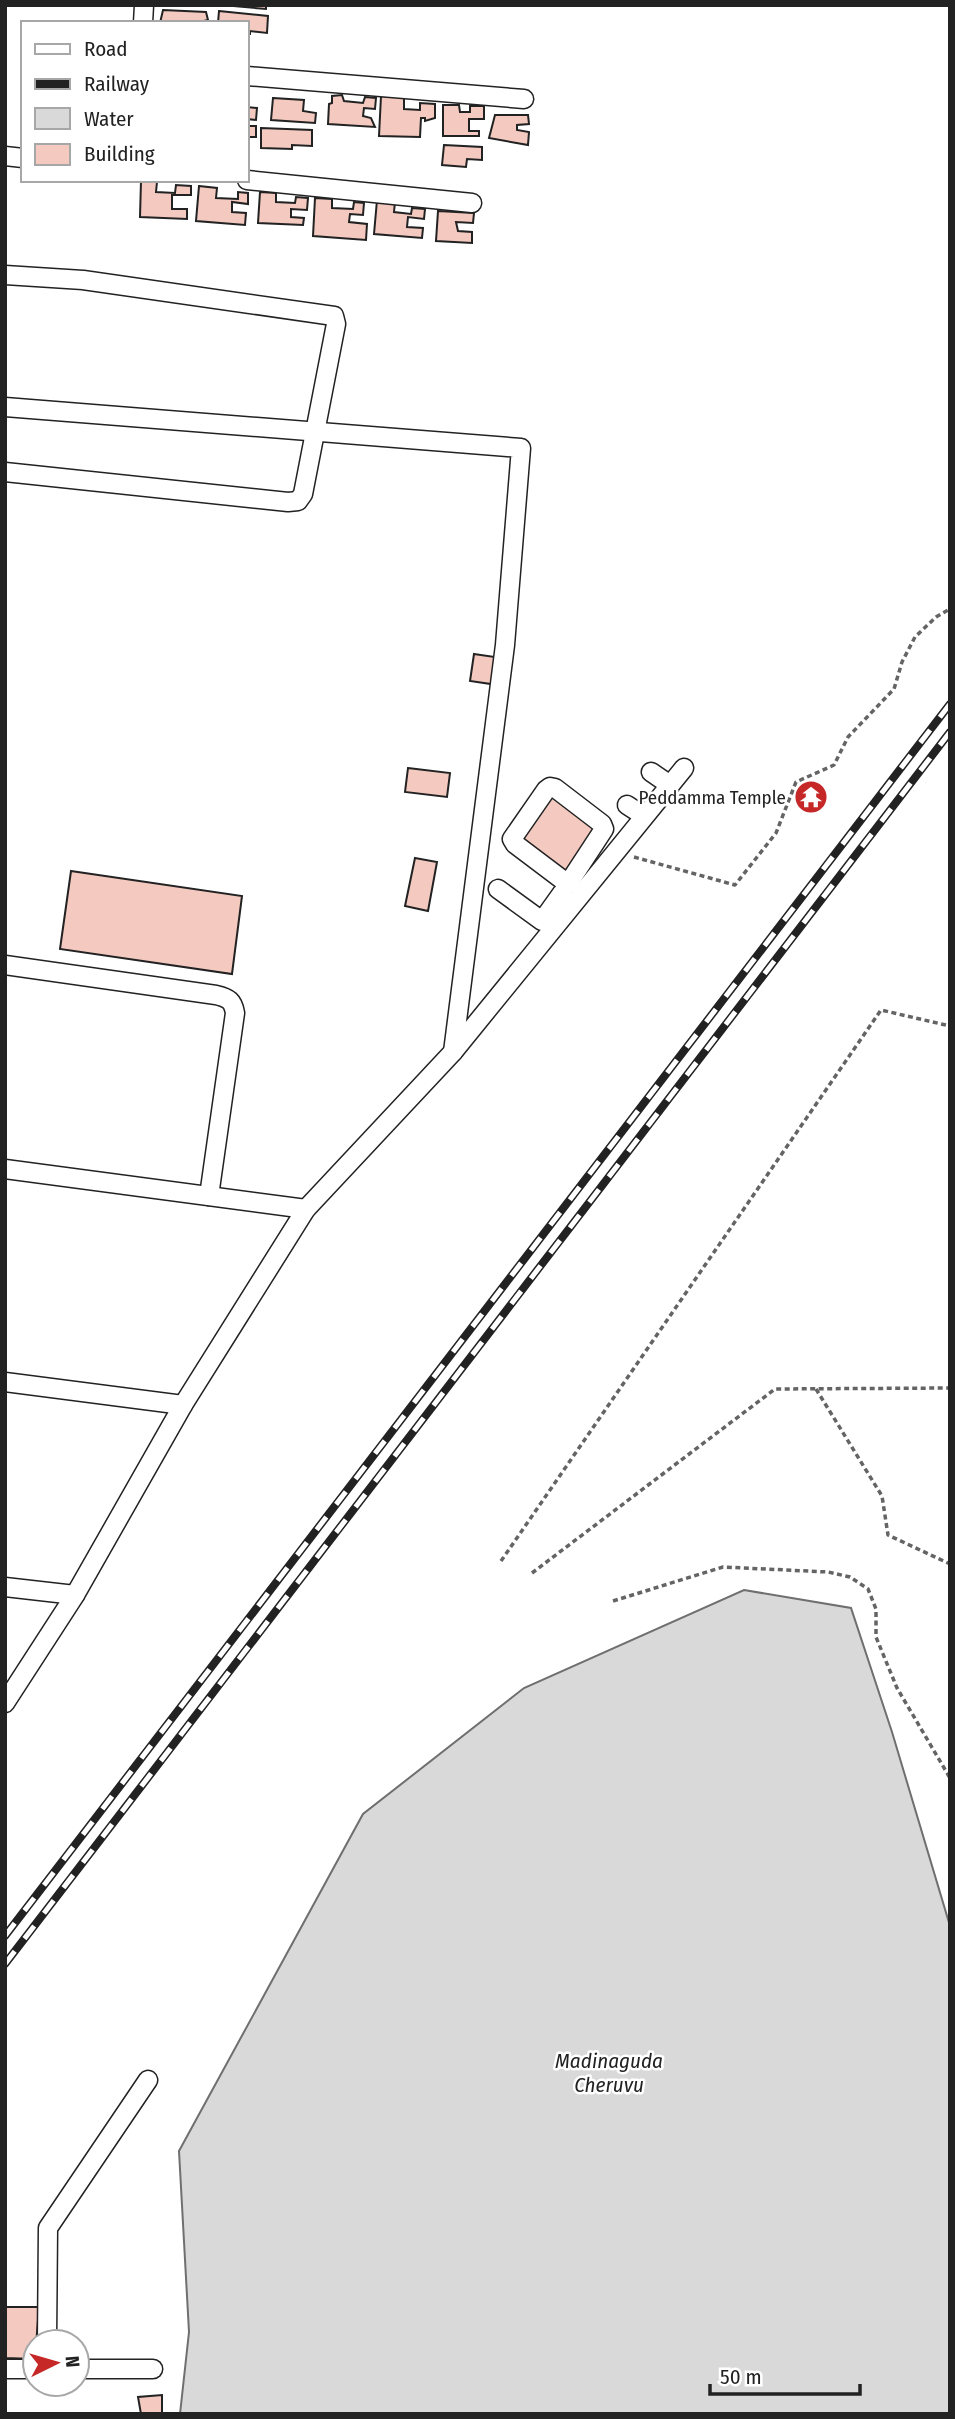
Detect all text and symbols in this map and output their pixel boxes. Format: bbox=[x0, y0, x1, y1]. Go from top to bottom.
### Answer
legend bbox=[21, 21, 248, 182]
text: Road bbox=[84, 36, 128, 62]
text: Railway bbox=[84, 71, 150, 97]
text: Water bbox=[84, 106, 134, 132]
text: Building bbox=[84, 141, 155, 167]
temple icon: Peddamma Temple bbox=[792, 778, 830, 816]
place label: Peddamma Temple bbox=[638, 786, 786, 809]
water label: Madinaguda Cheruvu bbox=[555, 2048, 663, 2098]
north arrow bbox=[21, 2328, 91, 2398]
scale bar bbox=[710, 2352, 860, 2396]
text: N bbox=[60, 2355, 84, 2368]
text: 50 m bbox=[720, 2364, 762, 2390]

